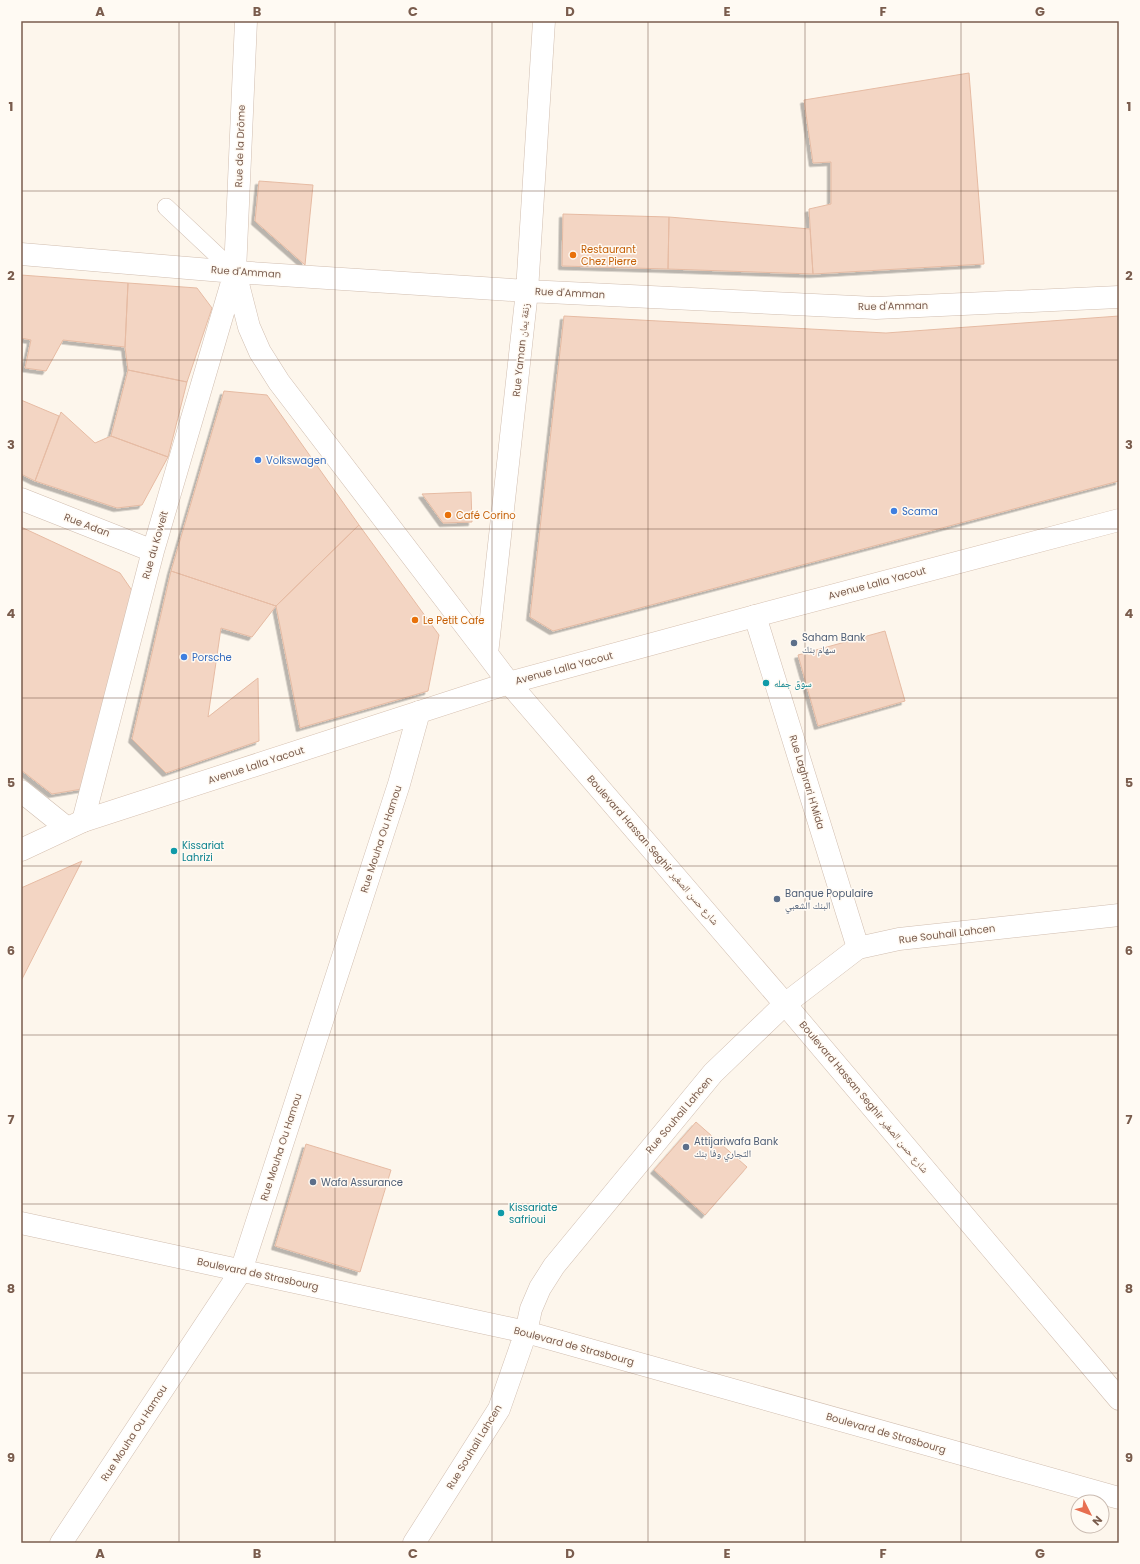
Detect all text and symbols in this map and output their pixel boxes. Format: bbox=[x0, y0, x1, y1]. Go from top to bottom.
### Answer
text: A bbox=[95, 2, 105, 21]
text: B bbox=[253, 2, 262, 21]
text: C bbox=[408, 2, 418, 21]
text: D bbox=[565, 2, 575, 21]
text: E bbox=[723, 2, 731, 21]
text: F bbox=[879, 2, 887, 21]
text: G bbox=[1035, 2, 1045, 21]
text: 1 bbox=[9, 97, 13, 116]
text: 1 bbox=[1127, 97, 1131, 116]
street label: Rue de la Drôme bbox=[231, 104, 249, 188]
place label: Restaurant Chez Pierre bbox=[581, 242, 637, 269]
marker: Restaurant Chez Pierre bbox=[568, 250, 578, 260]
street label: Rue d'Amman bbox=[210, 262, 282, 282]
text: 2 bbox=[7, 266, 15, 285]
text: 2 bbox=[1125, 266, 1133, 285]
street label: Rue d'Amman bbox=[535, 284, 605, 302]
street label: Rue d'Amman bbox=[858, 298, 928, 314]
street label: Rue Yaman زنقة يمان bbox=[509, 302, 533, 397]
text: 3 bbox=[7, 435, 15, 454]
text: 3 bbox=[1125, 435, 1133, 454]
place label: Volkswagen bbox=[266, 453, 326, 468]
marker: Volkswagen bbox=[253, 455, 263, 465]
place label: Scama bbox=[902, 504, 938, 519]
marker: Scama bbox=[889, 506, 899, 516]
place label: Café Corino bbox=[456, 508, 516, 523]
street label: Rue Adan bbox=[62, 509, 112, 541]
street label: Rue du Koweït bbox=[138, 509, 172, 581]
marker: Café Corino bbox=[443, 510, 453, 520]
street label: Avenue Lalla Yacout bbox=[826, 563, 928, 603]
text: 4 bbox=[7, 604, 16, 623]
text: 4 bbox=[1125, 604, 1134, 623]
place label: Le Petit Cafe bbox=[423, 613, 485, 628]
marker: Le Petit Cafe bbox=[410, 615, 420, 625]
place label: Saham Bank سهام بنك bbox=[802, 630, 866, 657]
marker: Saham Bank سهام بنك bbox=[789, 638, 799, 648]
street label: Avenue Lalla Yacout bbox=[513, 648, 615, 688]
place label: Porsche bbox=[192, 650, 232, 665]
marker: Porsche bbox=[179, 652, 189, 662]
place label: سوق جمله bbox=[774, 676, 812, 691]
marker: سوق جمله bbox=[761, 678, 771, 688]
street label: Rue Laghrari H'Mida bbox=[785, 733, 829, 831]
street label: Avenue Lalla Yacout bbox=[206, 742, 307, 788]
street label: Boulevard Hassan Seghir شارع حسن الصغير bbox=[584, 772, 723, 929]
text: 5 bbox=[7, 773, 15, 792]
text: 5 bbox=[1125, 773, 1133, 792]
street label: Rue Mouha Ou Hamou bbox=[357, 783, 405, 895]
place label: Kissariat Lahrizi bbox=[182, 838, 225, 865]
marker: Kissariat Lahrizi bbox=[169, 846, 179, 856]
place label: Banque Populaire البنك الشعبي bbox=[785, 886, 873, 913]
marker: Banque Populaire البنك الشعبي bbox=[772, 894, 782, 904]
street label: Rue Souhail Lahcen bbox=[898, 921, 996, 947]
text: 6 bbox=[7, 941, 15, 960]
text: 6 bbox=[1125, 941, 1133, 960]
street label: Boulevard Hassan Seghir شارع حسن الصغير bbox=[796, 1018, 933, 1177]
street label: Rue Souhail Lahcen bbox=[642, 1073, 716, 1157]
street label: Rue Mouha Ou Hamou bbox=[257, 1091, 305, 1203]
text: 7 bbox=[8, 1110, 15, 1129]
text: 7 bbox=[1126, 1110, 1133, 1129]
place label: Attijariwafa Bank التجاري وفا بنك bbox=[694, 1134, 779, 1161]
marker: Attijariwafa Bank التجاري وفا بنك bbox=[681, 1142, 691, 1152]
place label: Wafa Assurance bbox=[321, 1175, 403, 1190]
marker: Wafa Assurance bbox=[308, 1177, 318, 1187]
place label: Kissariate safrioui bbox=[509, 1200, 557, 1227]
marker: Kissariate safrioui bbox=[496, 1208, 506, 1218]
street label: Boulevard de Strasbourg bbox=[196, 1254, 320, 1294]
text: 8 bbox=[7, 1279, 15, 1298]
text: 8 bbox=[1125, 1279, 1133, 1298]
street label: Boulevard de Strasbourg bbox=[512, 1323, 636, 1369]
street label: Rue Mouha Ou Hamou bbox=[97, 1382, 171, 1484]
street label: Rue Souhail Lahcen bbox=[443, 1402, 505, 1492]
street label: Boulevard de Strasbourg bbox=[824, 1409, 948, 1457]
text: 9 bbox=[7, 1448, 15, 1467]
text: 9 bbox=[1125, 1448, 1133, 1467]
north arrow bbox=[1070, 1494, 1110, 1534]
text: N bbox=[1089, 1512, 1106, 1529]
text: A bbox=[95, 1544, 105, 1563]
text: B bbox=[253, 1544, 262, 1563]
text: C bbox=[408, 1544, 418, 1563]
text: D bbox=[565, 1544, 575, 1563]
text: E bbox=[723, 1544, 731, 1563]
text: F bbox=[879, 1544, 887, 1563]
text: G bbox=[1035, 1544, 1045, 1563]

